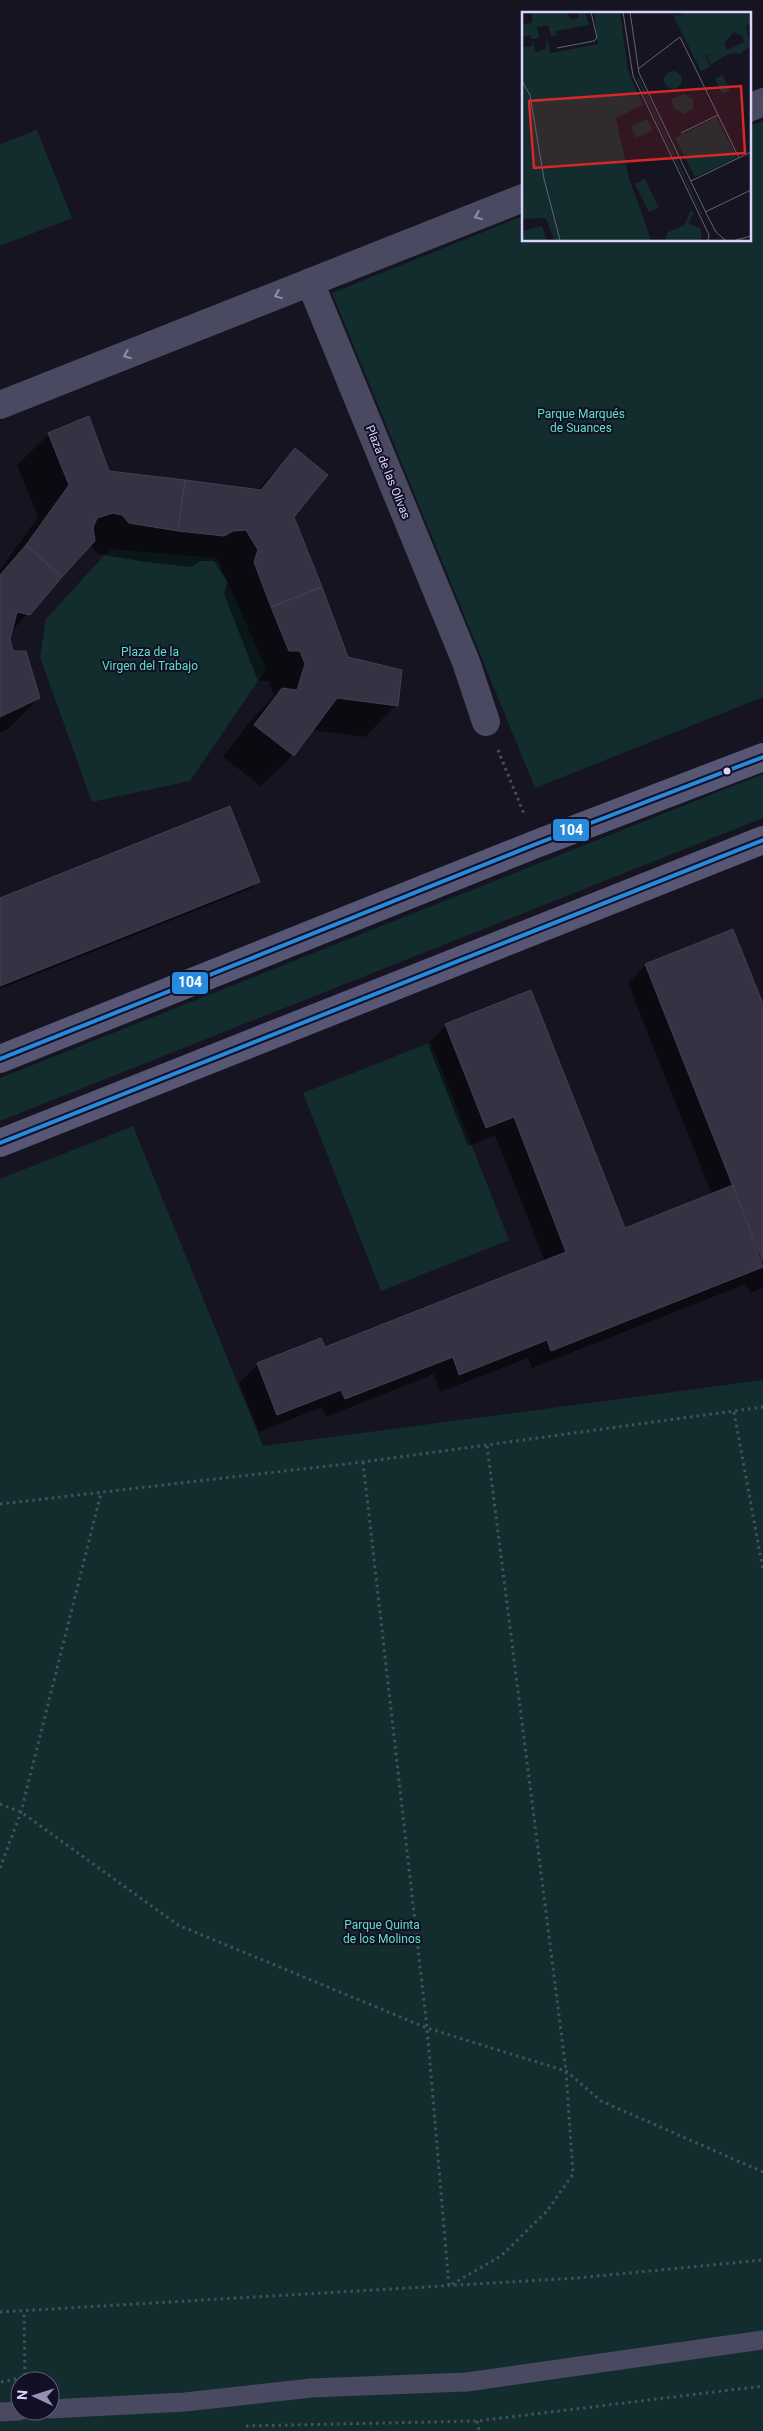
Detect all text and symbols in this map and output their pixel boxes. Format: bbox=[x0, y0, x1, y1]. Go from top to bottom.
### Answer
inset map bbox=[522, 12, 750, 241]
one-way arrow bbox=[474, 209, 483, 220]
one-way arrow bbox=[274, 289, 283, 299]
one-way arrow bbox=[123, 348, 132, 359]
park label: Parque Marqués de Suances bbox=[537, 407, 625, 435]
street label: Plaza de las Olivas bbox=[363, 423, 413, 521]
park label: Plaza de la Virgen del Trabajo bbox=[102, 645, 198, 673]
unlabelled marker bbox=[722, 766, 732, 776]
line badge: 104 bbox=[552, 818, 590, 842]
text: 104 bbox=[559, 822, 583, 838]
line badge: 104 bbox=[171, 971, 209, 995]
text: 104 bbox=[178, 974, 202, 990]
park label: Parque Quinta de los Molinos bbox=[343, 1918, 421, 1946]
north arrow bbox=[10, 2371, 60, 2421]
text: N bbox=[14, 2390, 30, 2401]

